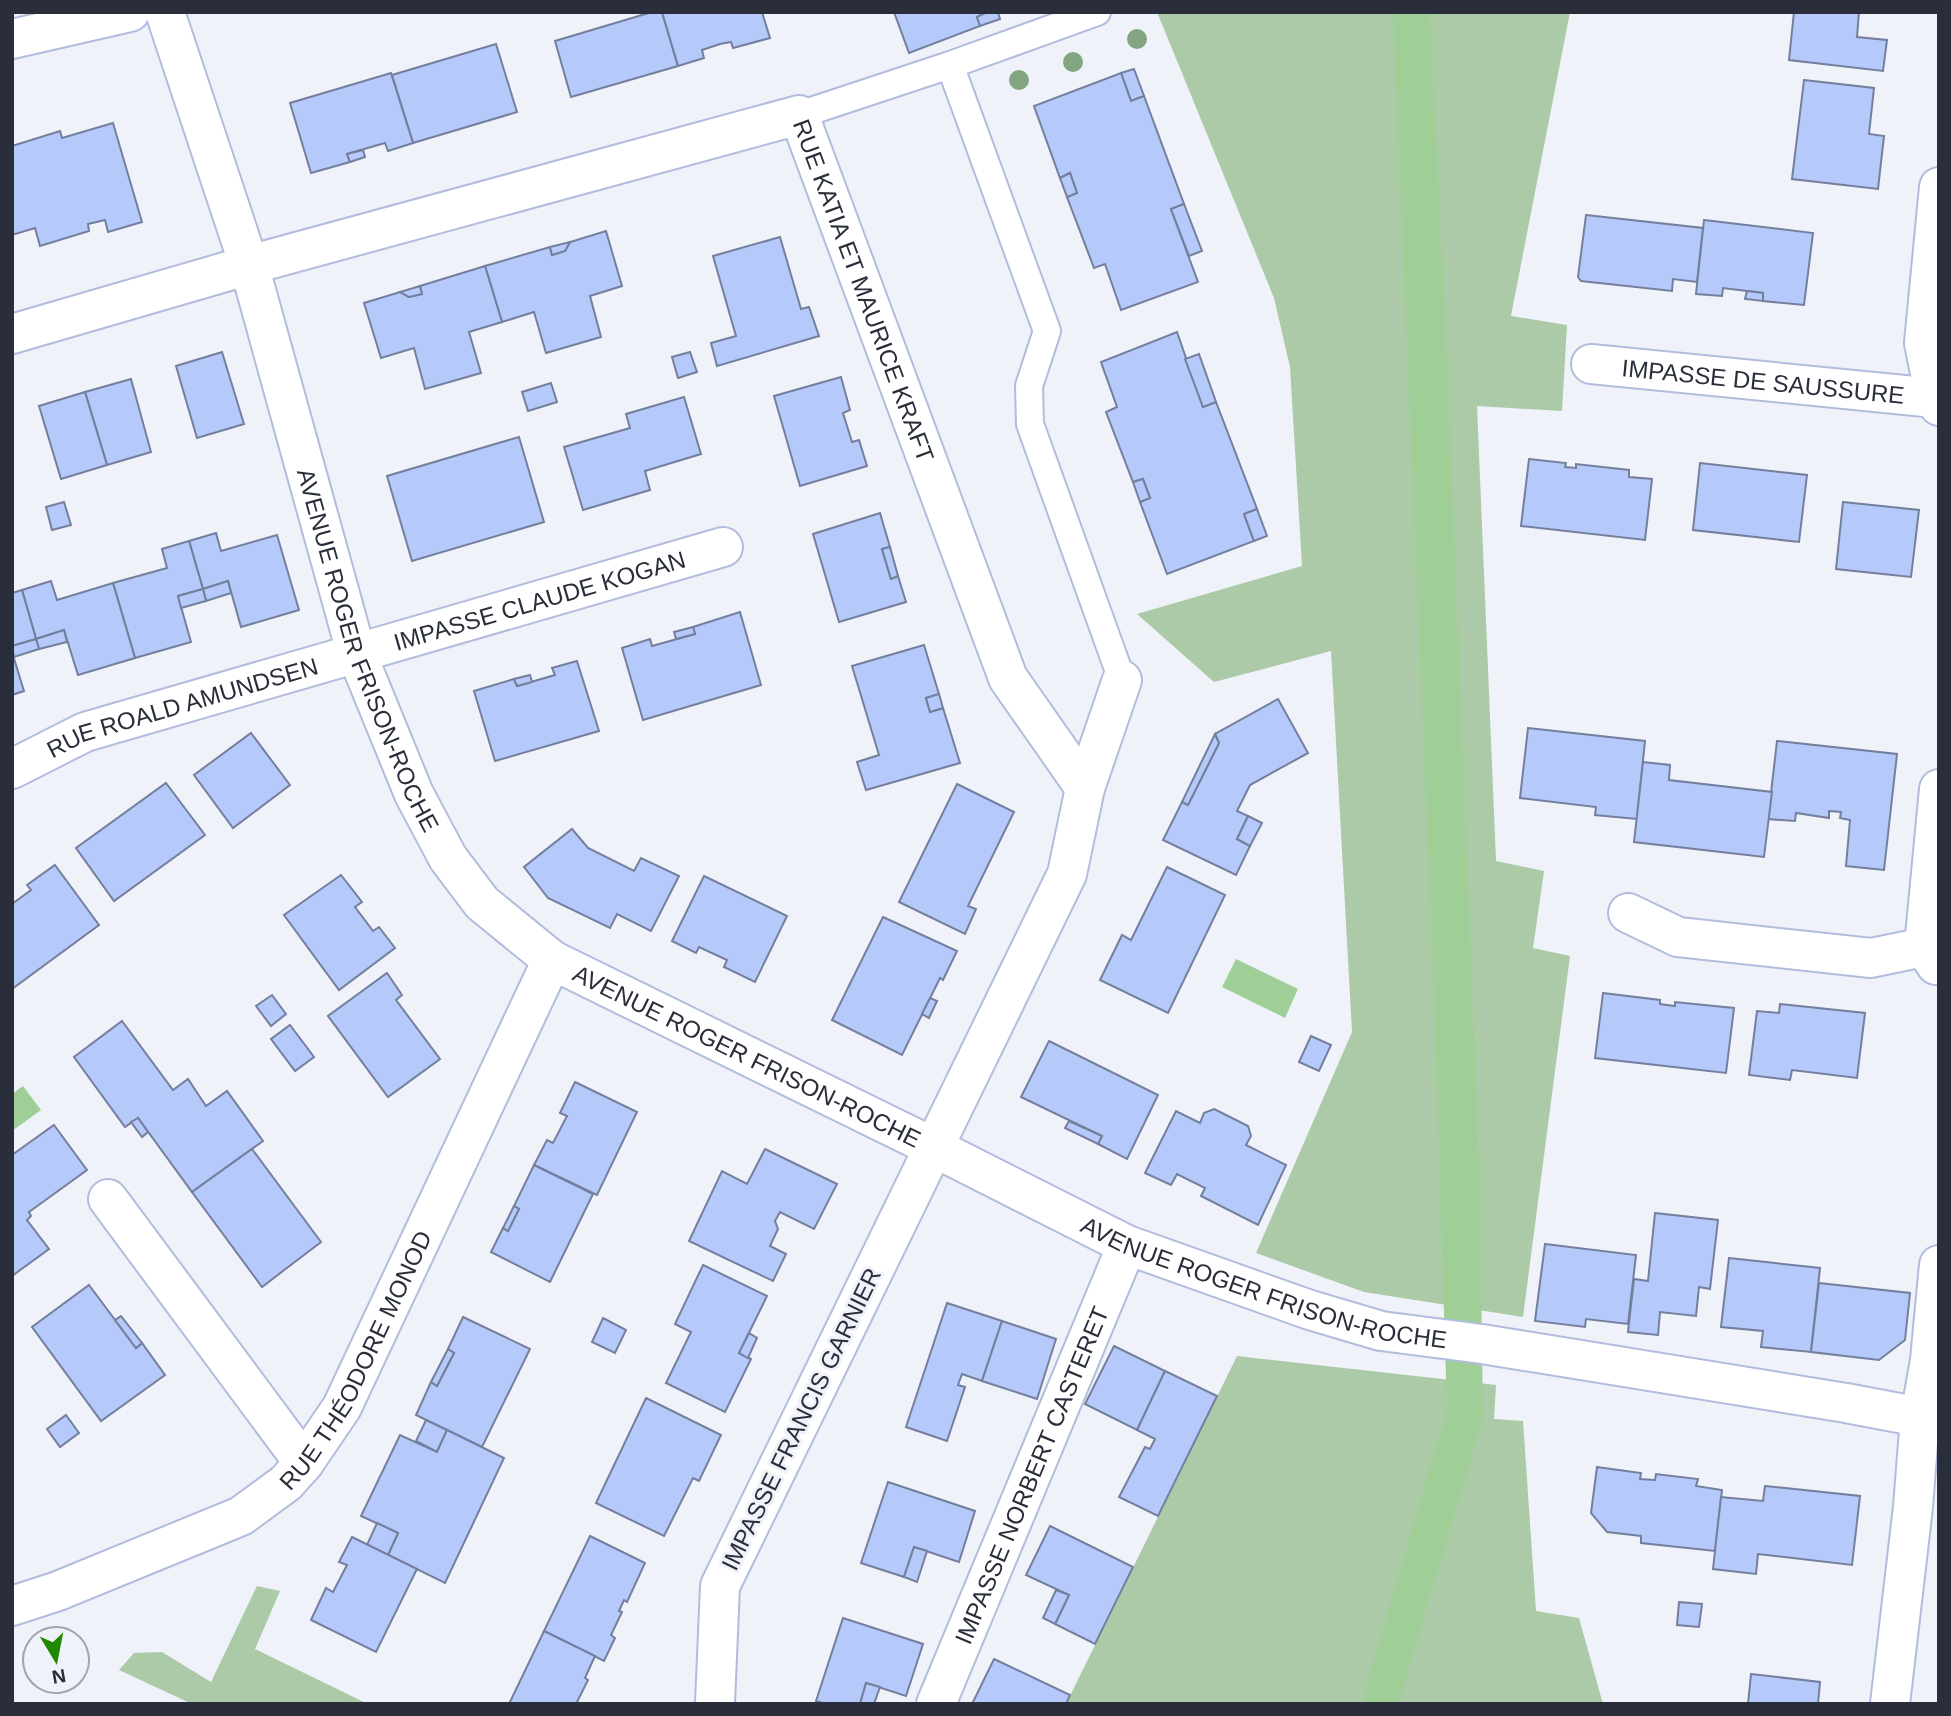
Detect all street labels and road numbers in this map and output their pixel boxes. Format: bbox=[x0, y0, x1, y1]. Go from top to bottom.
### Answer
street label: RUE KATIA ET MAURICE KRAFT bbox=[788, 115, 940, 466]
street label: IMPASSE DE SAUSSURE bbox=[1621, 354, 1906, 408]
street label: AVENUE ROGER FRISON-ROCHE bbox=[292, 465, 445, 836]
street label: IMPASSE CLAUDE KOGAN bbox=[390, 545, 688, 655]
street label: RUE ROALD AMUNDSEN bbox=[42, 652, 321, 763]
street label: AVENUE ROGER FRISON-ROCHE bbox=[569, 959, 925, 1152]
street label: AVENUE ROGER FRISON-ROCHE bbox=[1077, 1211, 1448, 1353]
street label: RUE THÉODORE MONOD bbox=[273, 1226, 436, 1495]
street label: IMPASSE FRANCIS GARNIER bbox=[716, 1263, 886, 1575]
street label: IMPASSE NORBERT CASTERET bbox=[949, 1302, 1114, 1648]

